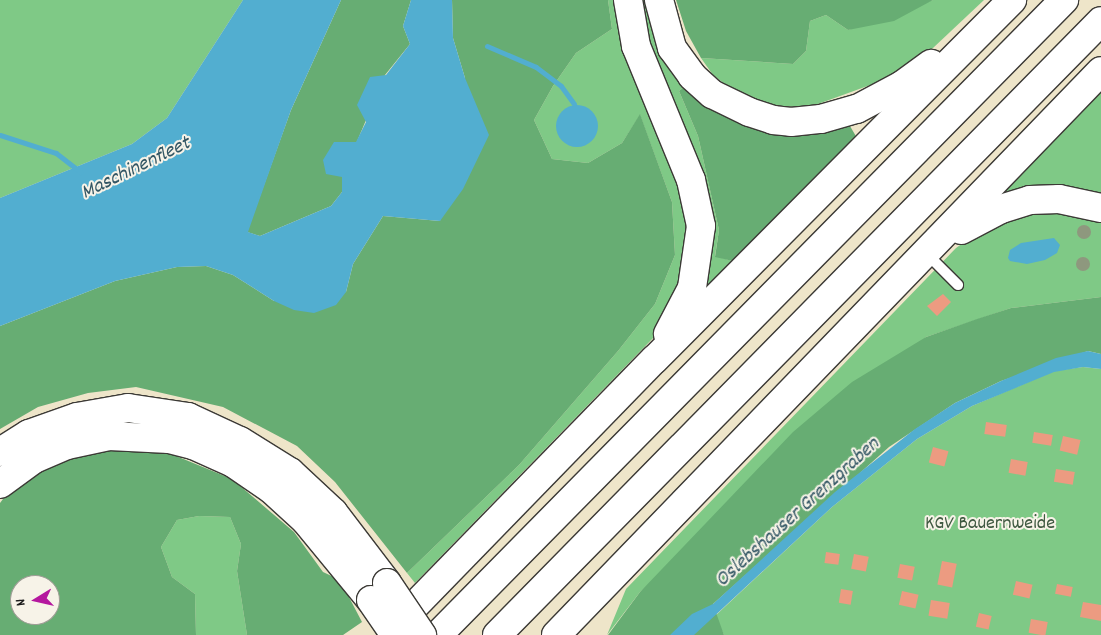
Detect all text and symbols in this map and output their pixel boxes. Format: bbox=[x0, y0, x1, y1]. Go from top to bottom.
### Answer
water label: Maschinenfleet bbox=[77, 132, 195, 206]
water label: Oslebshauser Grenzgraben bbox=[711, 433, 885, 593]
park label: KGV Bauernweide bbox=[925, 512, 1055, 536]
north arrow bbox=[10, 575, 60, 625]
text: N bbox=[11, 597, 32, 607]

